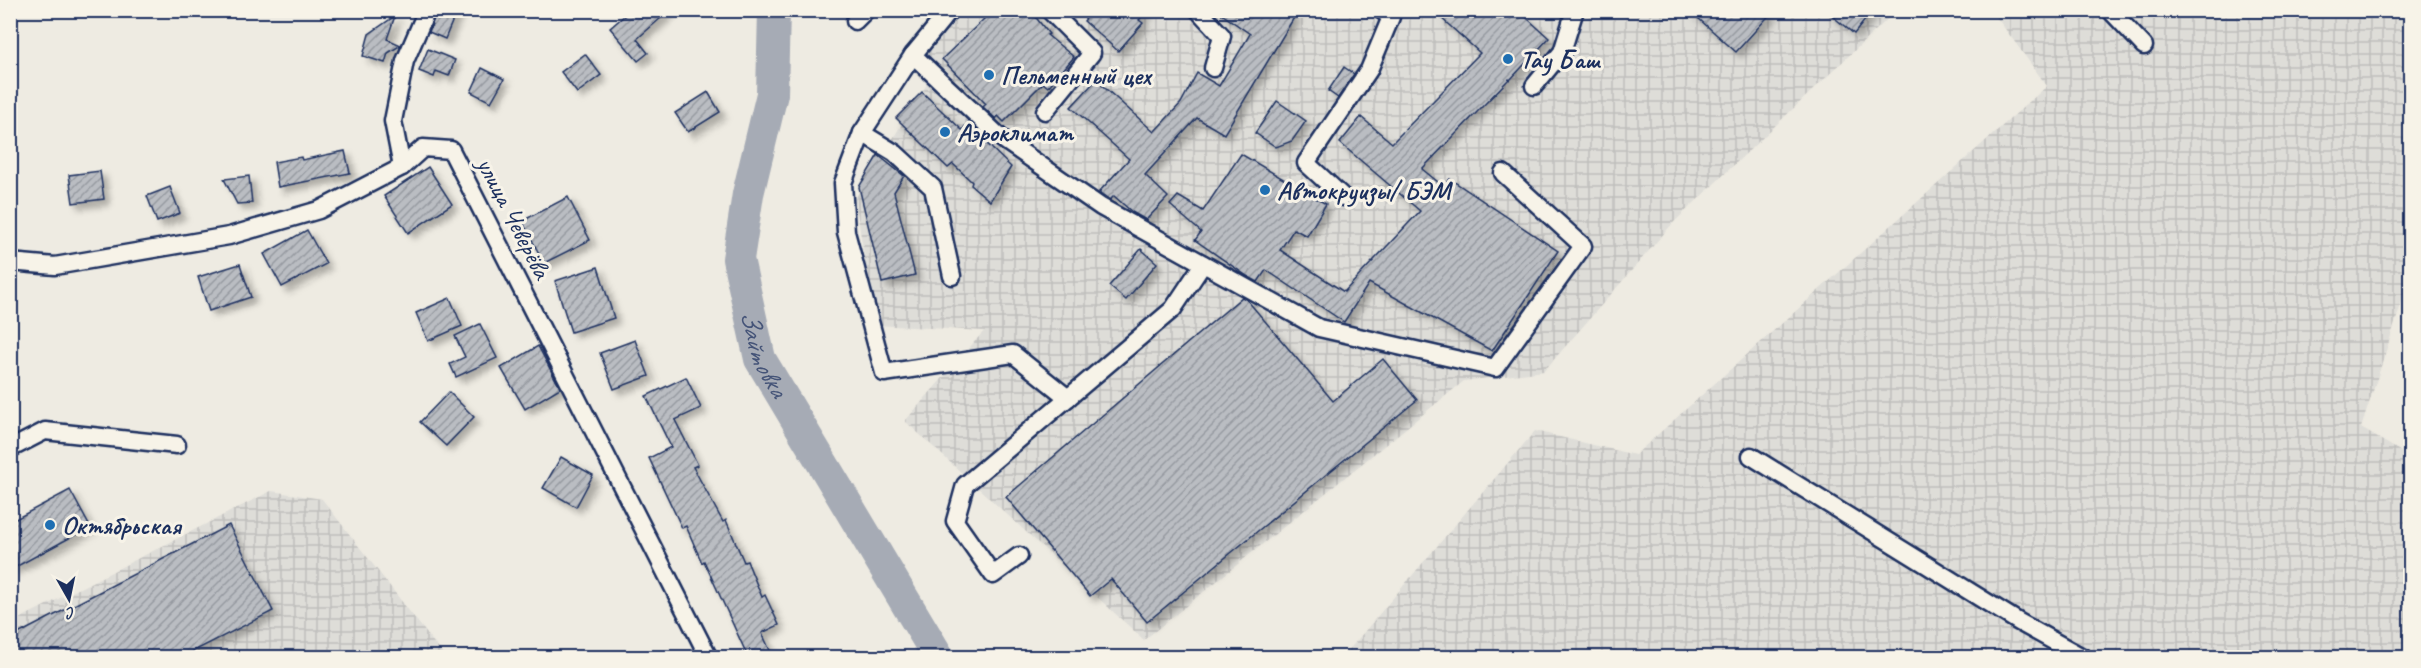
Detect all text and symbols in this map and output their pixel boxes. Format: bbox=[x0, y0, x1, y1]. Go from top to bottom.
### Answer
place label: Тау Баш bbox=[1520, 43, 1601, 76]
marker: Тау Баш bbox=[1501, 52, 1515, 66]
place label: Пельменный цех bbox=[1001, 59, 1154, 92]
marker: Пельменный цех bbox=[982, 68, 996, 82]
place label: Аэроклимат bbox=[957, 116, 1075, 149]
marker: Аэроклимат bbox=[938, 125, 952, 139]
street label: улица Чеверёва bbox=[468, 150, 559, 286]
place label: Автокруизы/ БЭМ bbox=[1277, 174, 1453, 207]
marker: Автокруизы/ БЭМ bbox=[1258, 183, 1272, 197]
water label: Зайтовка bbox=[733, 307, 797, 405]
place label: Октябрьская bbox=[62, 509, 183, 542]
marker: Октябрьская bbox=[43, 518, 57, 532]
north arrow bbox=[39, 569, 99, 629]
text: С bbox=[64, 602, 77, 624]

